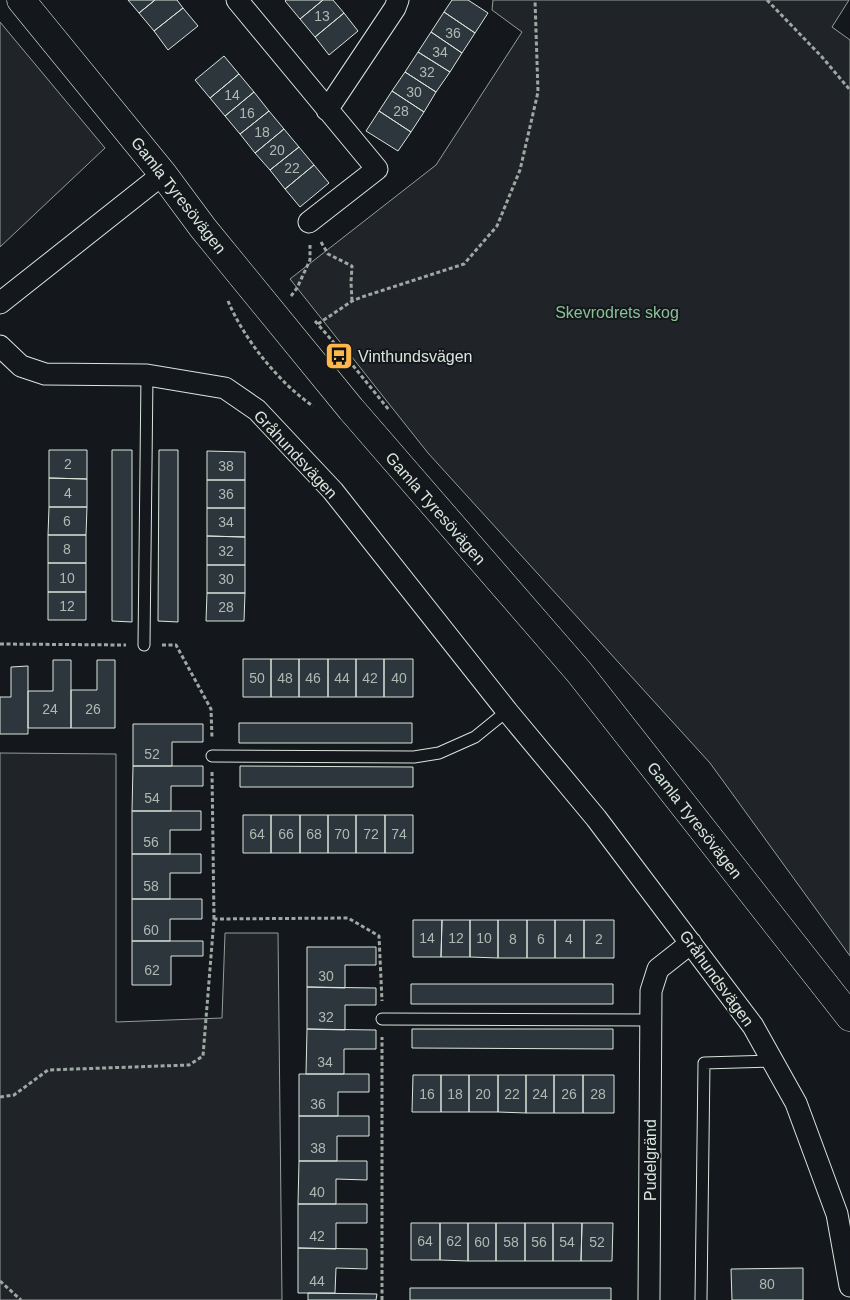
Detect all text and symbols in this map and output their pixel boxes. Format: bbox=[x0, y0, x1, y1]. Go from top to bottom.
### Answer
house number: 13 bbox=[314, 8, 330, 24]
house number: 36 bbox=[445, 25, 461, 41]
house number: 34 bbox=[432, 44, 448, 60]
house number: 32 bbox=[419, 64, 435, 80]
house number: 30 bbox=[406, 84, 422, 100]
house number: 14 bbox=[224, 87, 240, 103]
house number: 28 bbox=[393, 103, 409, 119]
house number: 16 bbox=[239, 105, 255, 121]
house number: 18 bbox=[254, 124, 270, 140]
street label: Gamla Tyresövägen bbox=[128, 134, 229, 257]
house number: 20 bbox=[269, 142, 285, 158]
house number: 22 bbox=[284, 160, 300, 176]
park label: Skevrodrets skog bbox=[555, 304, 679, 321]
bus stop icon: Vinthundsvägen bbox=[324, 341, 354, 371]
place label: Vinthundsvägen bbox=[358, 348, 472, 365]
street label: Gråhundsvägen bbox=[251, 407, 341, 502]
street label: Gamla Tyresövägen bbox=[382, 449, 489, 568]
house number: 2 bbox=[64, 456, 72, 472]
house number: 38 bbox=[218, 458, 234, 474]
house number: 4 bbox=[64, 485, 72, 501]
house number: 36 bbox=[218, 486, 234, 502]
house number: 6 bbox=[63, 513, 71, 529]
house number: 34 bbox=[218, 514, 234, 530]
house number: 8 bbox=[63, 541, 71, 557]
house number: 32 bbox=[218, 543, 234, 559]
house number: 10 bbox=[59, 570, 75, 586]
house number: 30 bbox=[218, 571, 234, 587]
house number: 12 bbox=[59, 598, 75, 614]
house number: 28 bbox=[218, 599, 234, 615]
house number: 50 bbox=[249, 670, 265, 686]
house number: 48 bbox=[277, 670, 293, 686]
house number: 46 bbox=[305, 670, 321, 686]
house number: 44 bbox=[334, 670, 350, 686]
house number: 42 bbox=[362, 670, 378, 686]
house number: 40 bbox=[391, 670, 407, 686]
house number: 24 bbox=[42, 701, 58, 717]
house number: 26 bbox=[85, 701, 101, 717]
house number: 52 bbox=[144, 746, 160, 762]
street label: Gamla Tyresövägen bbox=[644, 759, 745, 882]
house number: 54 bbox=[144, 790, 160, 806]
house number: 64 bbox=[249, 826, 265, 842]
house number: 66 bbox=[278, 826, 294, 842]
house number: 68 bbox=[306, 826, 322, 842]
house number: 70 bbox=[334, 826, 350, 842]
house number: 72 bbox=[363, 826, 379, 842]
house number: 74 bbox=[391, 826, 407, 842]
house number: 56 bbox=[143, 834, 159, 850]
house number: 58 bbox=[143, 878, 159, 894]
house number: 60 bbox=[143, 922, 159, 938]
street label: Gråhundsvägen bbox=[676, 927, 757, 1029]
house number: 14 bbox=[419, 930, 435, 946]
house number: 12 bbox=[448, 930, 464, 946]
house number: 10 bbox=[476, 930, 492, 946]
house number: 8 bbox=[509, 931, 517, 947]
house number: 6 bbox=[537, 931, 545, 947]
house number: 4 bbox=[565, 931, 573, 947]
house number: 2 bbox=[595, 931, 603, 947]
house number: 62 bbox=[144, 962, 160, 978]
house number: 30 bbox=[318, 968, 334, 984]
house number: 32 bbox=[318, 1009, 334, 1025]
house number: 34 bbox=[317, 1054, 333, 1070]
house number: 16 bbox=[419, 1086, 435, 1102]
house number: 18 bbox=[447, 1086, 463, 1102]
house number: 20 bbox=[475, 1086, 491, 1102]
house number: 22 bbox=[504, 1086, 520, 1102]
house number: 24 bbox=[532, 1086, 548, 1102]
house number: 26 bbox=[561, 1086, 577, 1102]
house number: 28 bbox=[590, 1086, 606, 1102]
house number: 36 bbox=[310, 1096, 326, 1112]
street label: Pudelgränd bbox=[642, 1119, 659, 1201]
house number: 38 bbox=[310, 1140, 326, 1156]
house number: 40 bbox=[309, 1184, 325, 1200]
house number: 42 bbox=[309, 1228, 325, 1244]
house number: 64 bbox=[417, 1233, 433, 1249]
house number: 62 bbox=[446, 1233, 462, 1249]
house number: 60 bbox=[474, 1234, 490, 1250]
house number: 58 bbox=[503, 1234, 519, 1250]
house number: 56 bbox=[531, 1234, 547, 1250]
house number: 54 bbox=[559, 1234, 575, 1250]
house number: 52 bbox=[589, 1234, 605, 1250]
house number: 44 bbox=[309, 1273, 325, 1289]
house number: 80 bbox=[759, 1276, 775, 1292]

